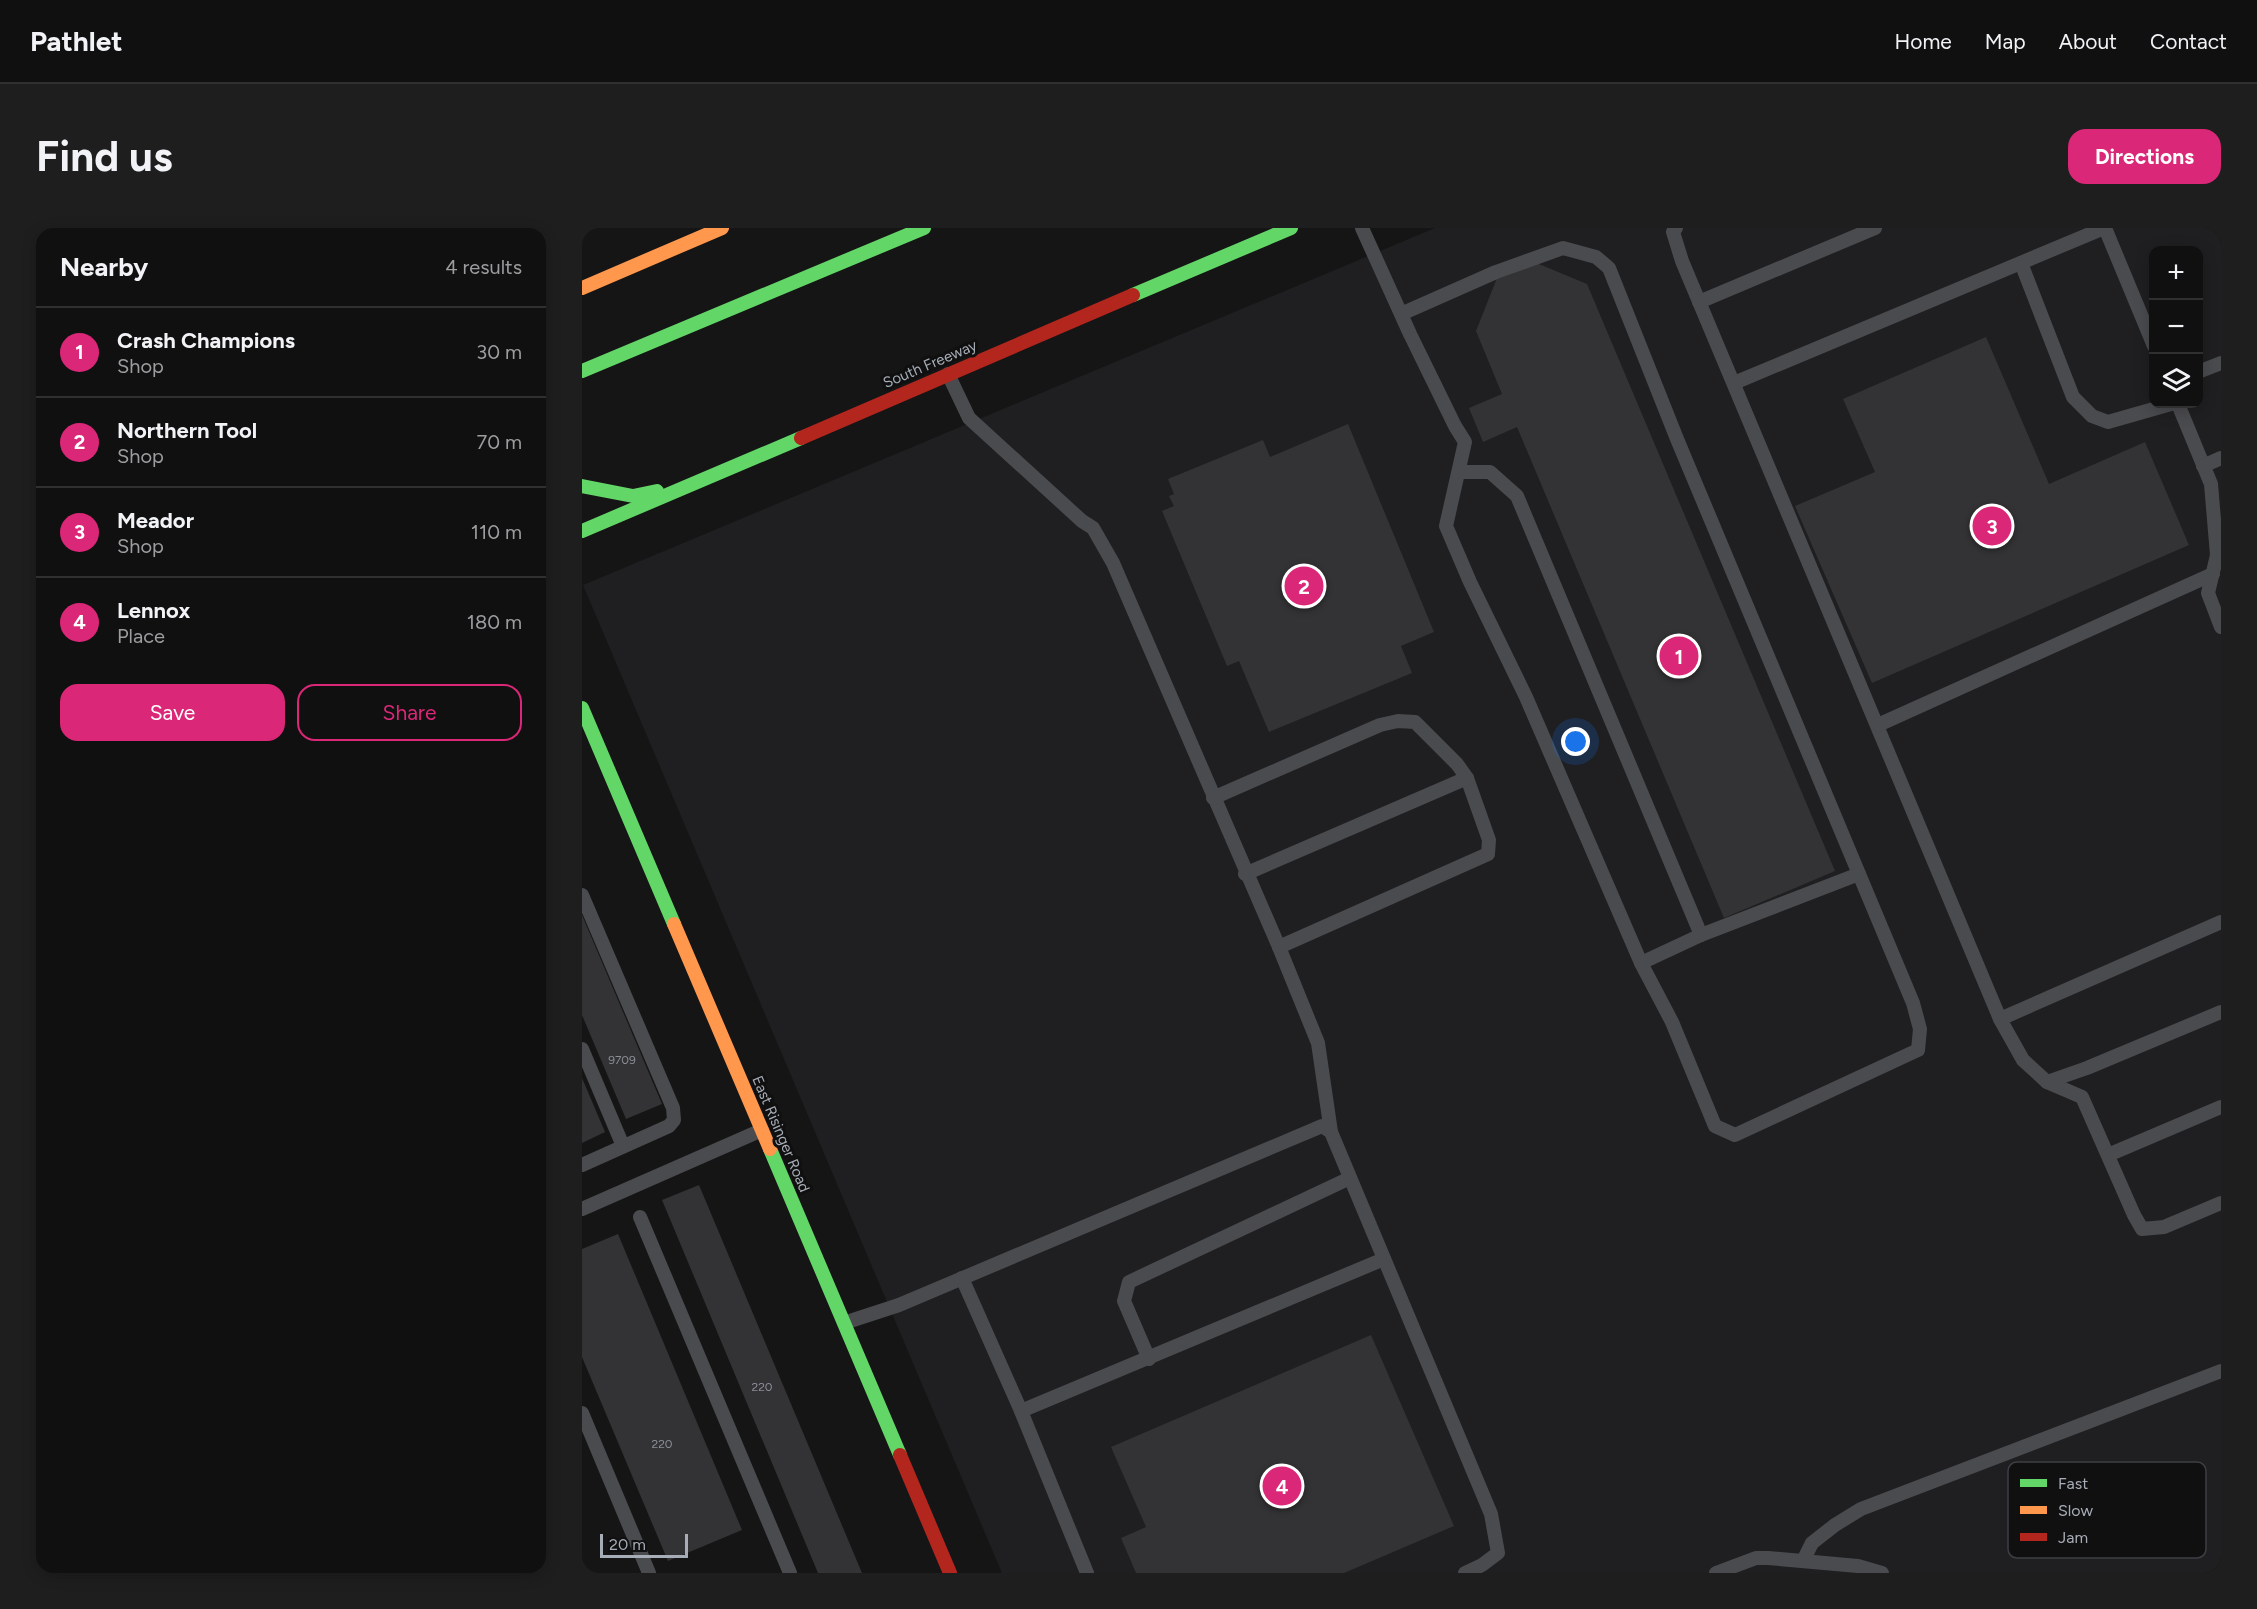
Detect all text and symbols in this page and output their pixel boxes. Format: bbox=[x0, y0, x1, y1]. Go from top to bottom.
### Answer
text: Pathlet bbox=[30, 24, 122, 58]
text: Home bbox=[1895, 29, 1952, 54]
text: Map bbox=[1985, 29, 2026, 54]
text: About bbox=[2059, 29, 2117, 54]
text: Contact bbox=[2150, 29, 2227, 54]
button: Directions bbox=[2068, 129, 2221, 184]
text: Find us bbox=[36, 131, 173, 182]
map controls bbox=[2149, 246, 2203, 408]
button: + bbox=[2149, 246, 2203, 300]
text: Nearby bbox=[60, 251, 148, 283]
text: 4 results bbox=[445, 255, 522, 279]
button: − bbox=[2149, 300, 2203, 354]
text: Crash Champions bbox=[117, 327, 295, 354]
street label: South Freeway bbox=[880, 336, 980, 392]
text: 1 bbox=[75, 340, 84, 364]
text: 30 m bbox=[476, 340, 522, 364]
text: Shop bbox=[117, 354, 164, 378]
button: layers bbox=[2149, 354, 2203, 408]
text: Northern Tool bbox=[117, 417, 257, 444]
text: 2 bbox=[74, 430, 85, 454]
text: 70 m bbox=[476, 430, 522, 454]
text: Shop bbox=[117, 444, 164, 468]
pin: 3 bbox=[1972, 504, 2012, 548]
text: Meador bbox=[117, 507, 194, 534]
text: 3 bbox=[74, 520, 85, 544]
text: 110 m bbox=[471, 520, 522, 544]
text: Shop bbox=[117, 534, 164, 558]
pin: 2 bbox=[1284, 564, 1324, 608]
text: Lennox bbox=[117, 597, 190, 624]
text: 4 bbox=[73, 610, 86, 634]
text: 180 m bbox=[467, 610, 522, 634]
text: Place bbox=[117, 624, 165, 648]
pin: 1 bbox=[1660, 634, 1698, 678]
button: Save bbox=[60, 684, 285, 741]
button: Share bbox=[297, 684, 522, 741]
your location bbox=[1561, 727, 1590, 756]
house number: 9709 bbox=[608, 1053, 636, 1067]
street label: East Risinger Road bbox=[748, 1073, 814, 1195]
house number: 220 bbox=[751, 1380, 773, 1394]
house number: 220 bbox=[651, 1437, 673, 1451]
legend bbox=[2008, 1462, 2206, 1558]
pin: 4 bbox=[1262, 1464, 1302, 1508]
text: Fast bbox=[2058, 1474, 2088, 1493]
text: Slow bbox=[2058, 1501, 2093, 1520]
text: Jam bbox=[2058, 1528, 2088, 1547]
scale bar bbox=[600, 1531, 688, 1558]
text: 20 m bbox=[609, 1535, 646, 1554]

